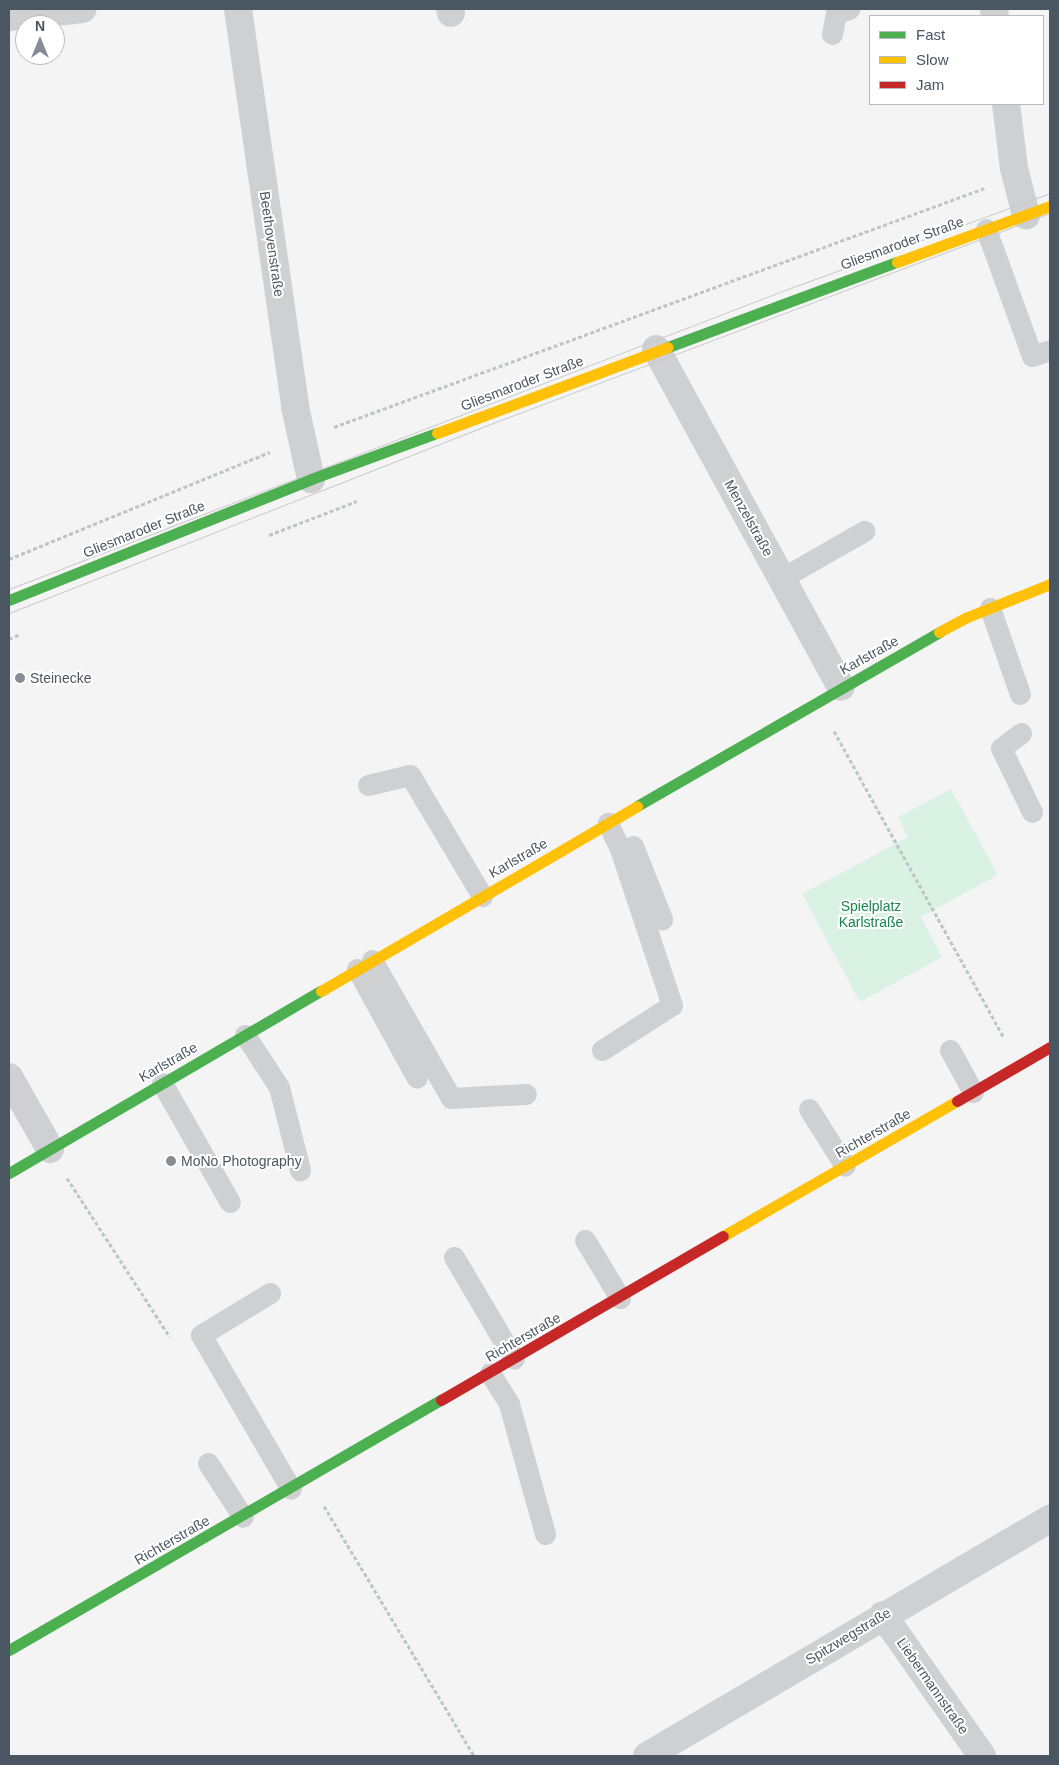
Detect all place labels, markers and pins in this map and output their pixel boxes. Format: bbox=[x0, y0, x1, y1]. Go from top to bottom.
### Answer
place label: Steinecke bbox=[30, 670, 91, 686]
marker: Steinecke bbox=[14, 672, 26, 684]
place label: MoNo Photography bbox=[181, 1153, 302, 1169]
marker: MoNo Photography bbox=[165, 1155, 177, 1167]

